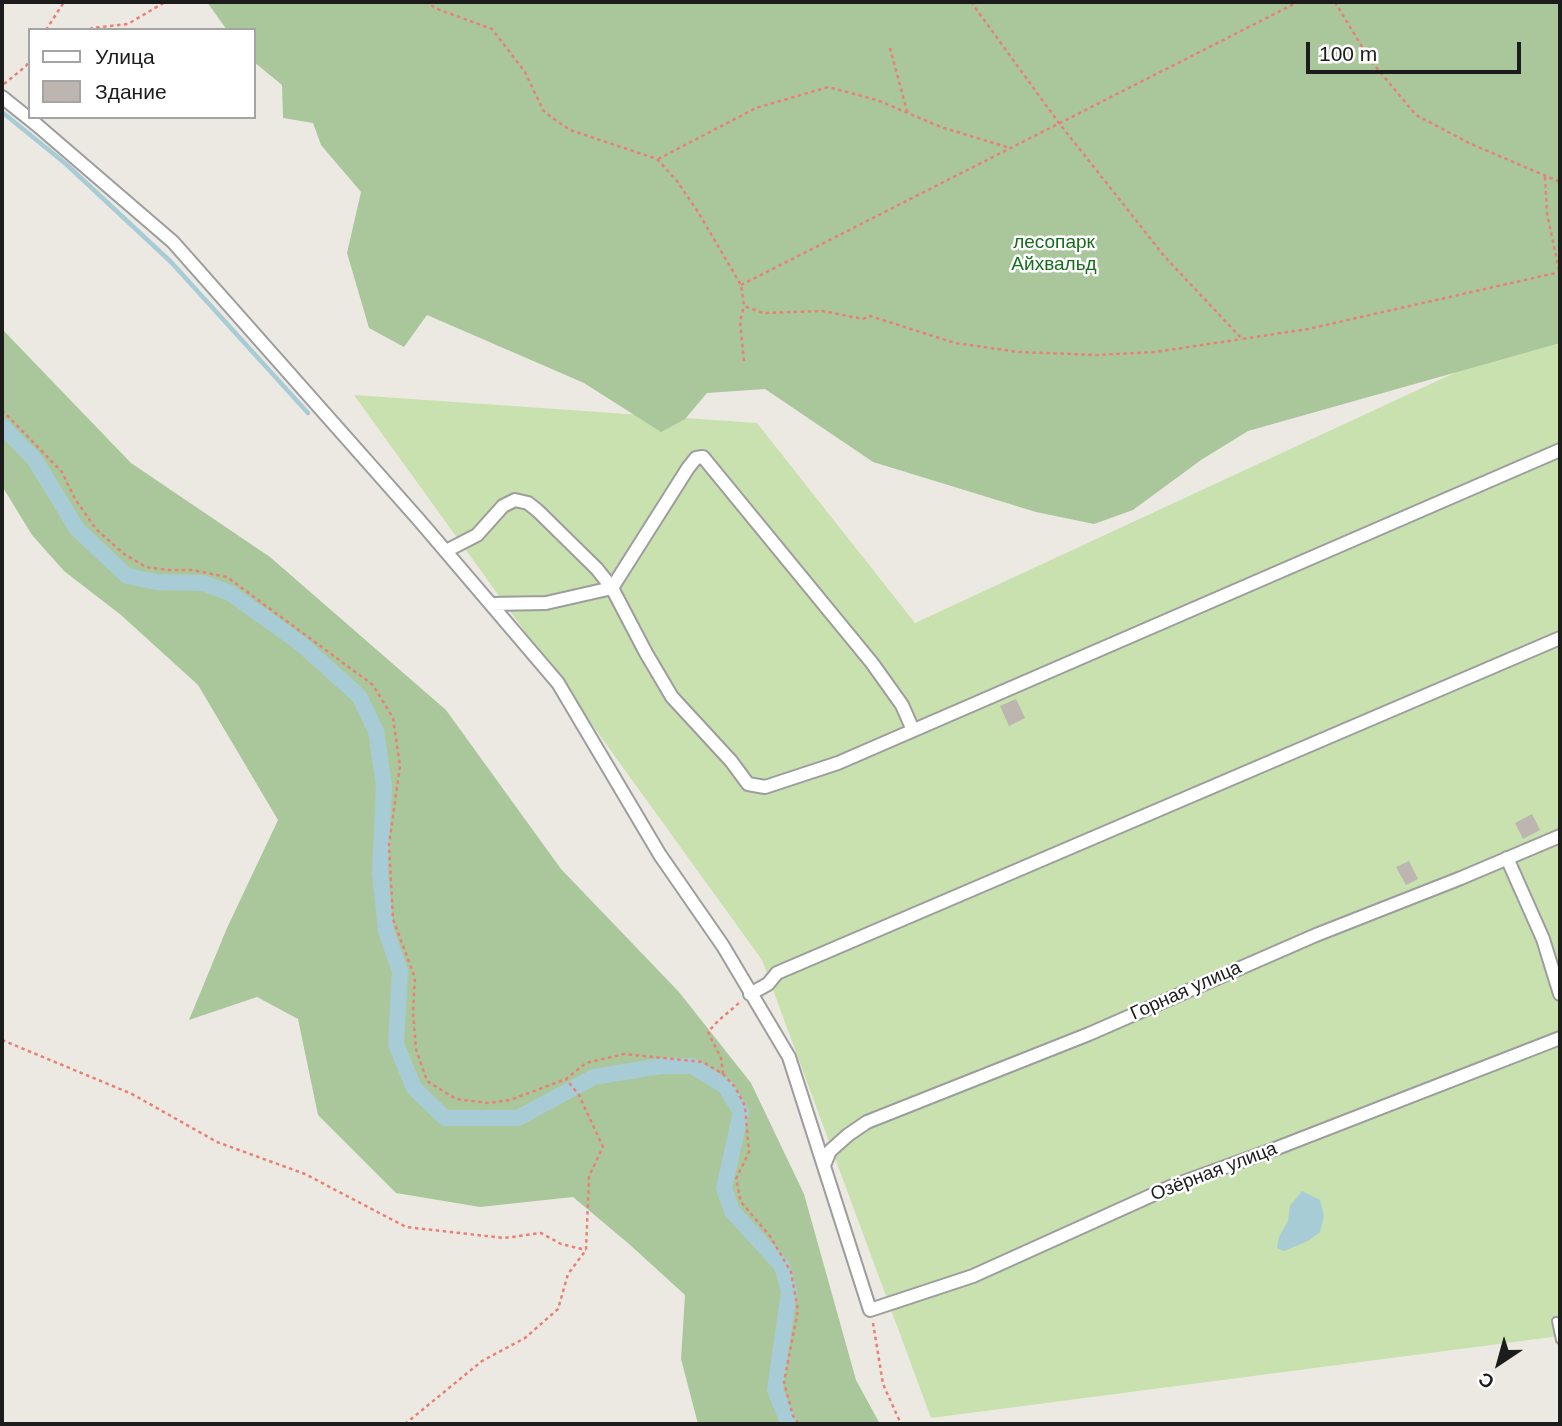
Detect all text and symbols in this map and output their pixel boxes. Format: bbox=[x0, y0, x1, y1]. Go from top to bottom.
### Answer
legend bbox=[28, 28, 256, 119]
scale bar bbox=[1310, 28, 1525, 72]
text: 100 m bbox=[1319, 42, 1377, 65]
text: Улица bbox=[95, 45, 155, 68]
text: Здание bbox=[95, 80, 167, 103]
park label: лесопарк Айхвальд bbox=[1011, 232, 1097, 276]
street label: Горная улица bbox=[1127, 956, 1245, 1026]
street label: Озёрная улица bbox=[1148, 1137, 1280, 1207]
north arrow bbox=[1464, 1328, 1534, 1398]
text: С bbox=[1475, 1368, 1498, 1393]

